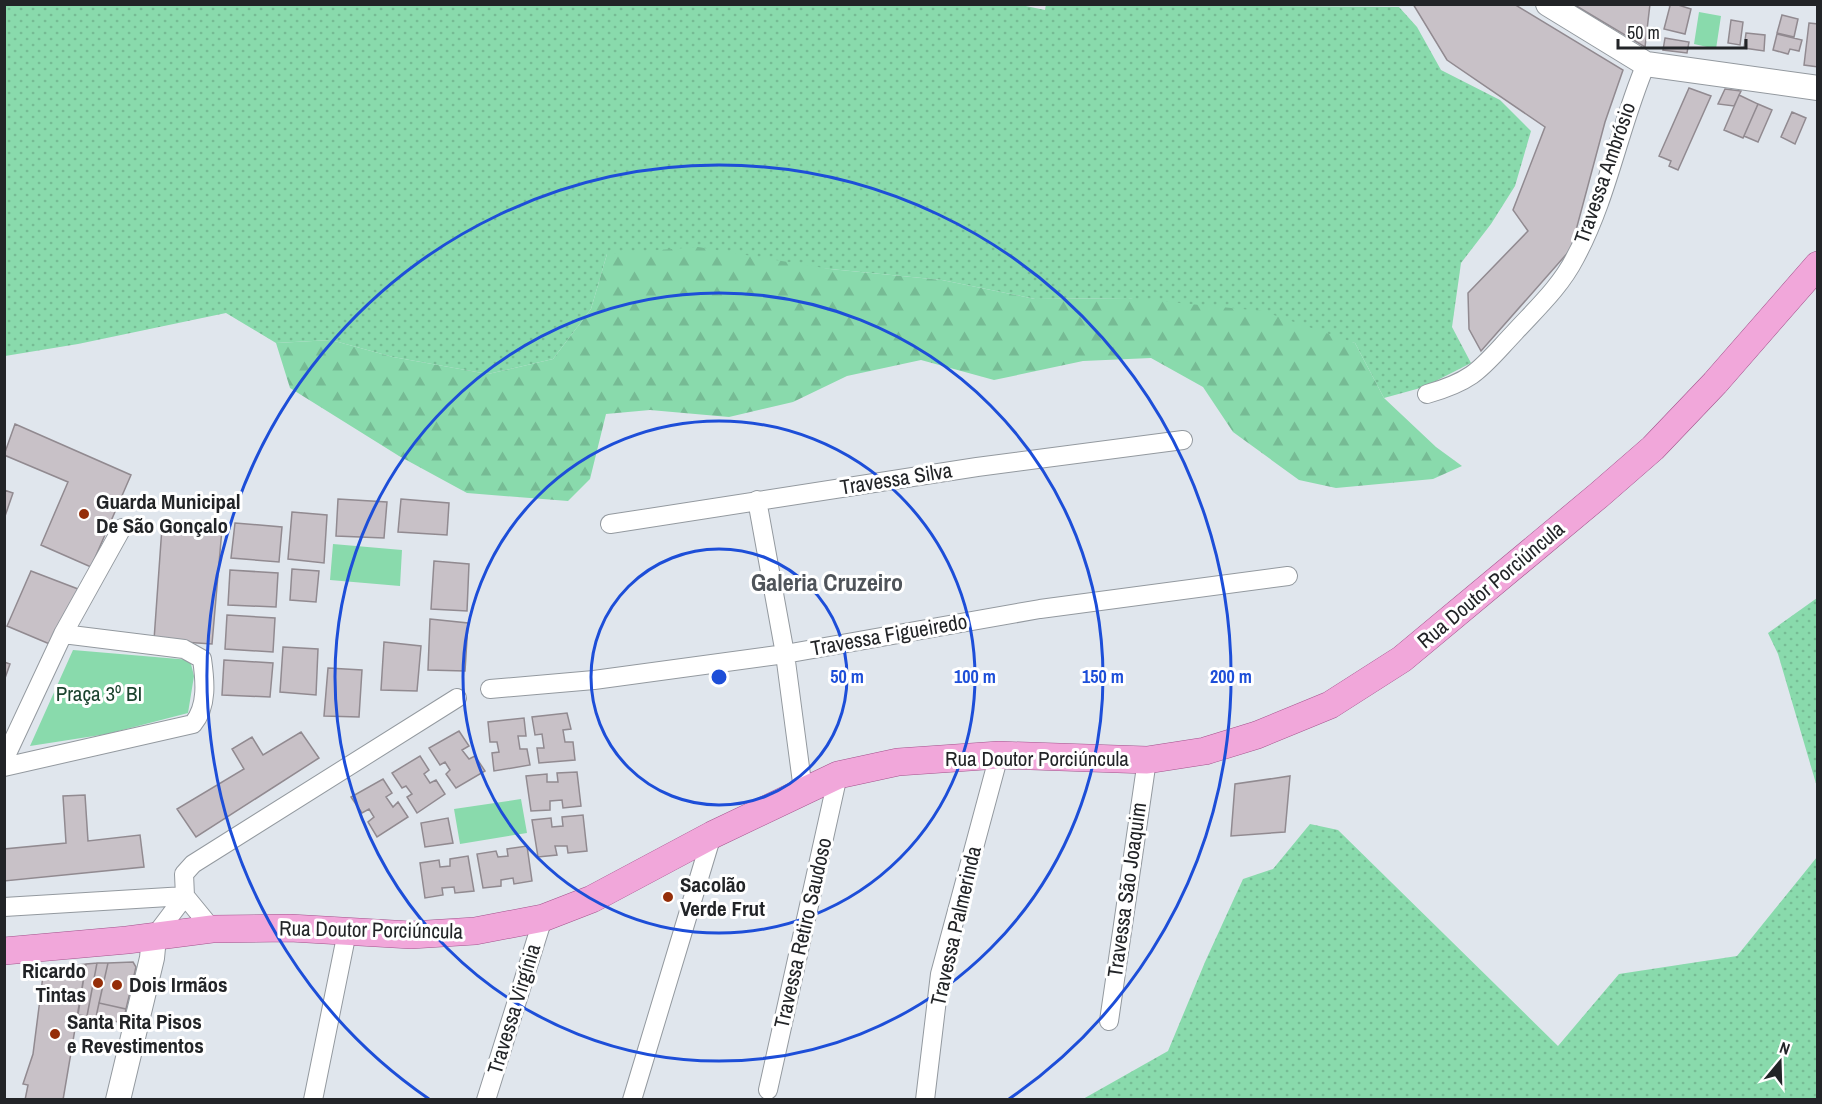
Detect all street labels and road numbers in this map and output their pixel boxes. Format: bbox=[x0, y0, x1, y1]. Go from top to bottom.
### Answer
street label: Travessa Ambrósio bbox=[1567, 98, 1642, 247]
street label: Travessa Silva bbox=[838, 455, 955, 502]
street label: Rua Doutor Porciúncula bbox=[1411, 514, 1571, 655]
street label: Travessa Figueiredo bbox=[808, 606, 969, 663]
street label: Rua Doutor Porciúncula bbox=[945, 744, 1129, 773]
street label: Travessa São Joaquim bbox=[1100, 801, 1153, 979]
street label: Travessa Retiro Saudoso bbox=[766, 835, 839, 1031]
street label: Travessa Palmerinda bbox=[923, 843, 988, 1009]
street label: Rua Doutor Porciúncula bbox=[279, 913, 464, 946]
street label: Travessa Virgínia bbox=[480, 940, 547, 1078]

